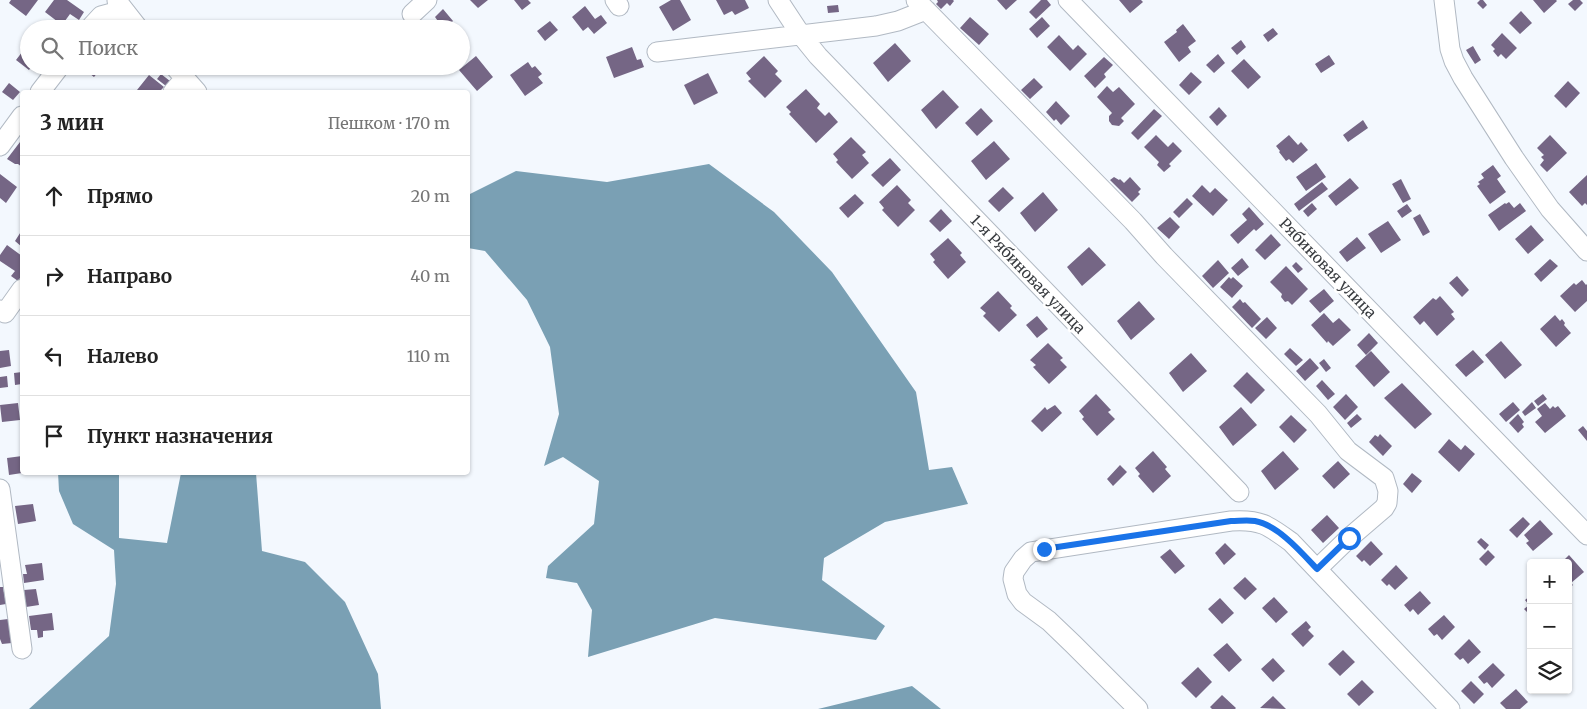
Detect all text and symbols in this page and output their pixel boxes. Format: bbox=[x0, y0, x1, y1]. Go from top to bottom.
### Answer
search box bbox=[20, 20, 470, 75]
icon: search bbox=[38, 34, 66, 62]
text: Поиск bbox=[78, 36, 138, 60]
text: 3 мин bbox=[40, 109, 104, 136]
text: Пешком · 170 m bbox=[328, 113, 450, 133]
icon: ahead bbox=[40, 182, 68, 210]
text: Прямо bbox=[87, 184, 153, 208]
text: 20 m bbox=[411, 186, 450, 206]
street label: 1-я Рябиновая улица bbox=[966, 211, 1090, 337]
street label: Рябиновая улица bbox=[1275, 214, 1381, 322]
icon: right bbox=[40, 262, 68, 290]
text: Направо bbox=[87, 264, 172, 288]
text: 40 m bbox=[410, 266, 450, 286]
icon: left bbox=[40, 342, 68, 370]
text: Налево bbox=[87, 344, 158, 368]
text: 110 m bbox=[407, 346, 450, 366]
icon: arrive bbox=[40, 422, 68, 450]
text: Пункт назначения bbox=[87, 424, 273, 448]
route start bbox=[1338, 527, 1361, 550]
route end bbox=[1033, 538, 1056, 561]
map controls bbox=[1527, 559, 1572, 694]
button: + bbox=[1527, 559, 1572, 604]
button: − bbox=[1527, 604, 1572, 649]
button: layers bbox=[1527, 649, 1572, 694]

